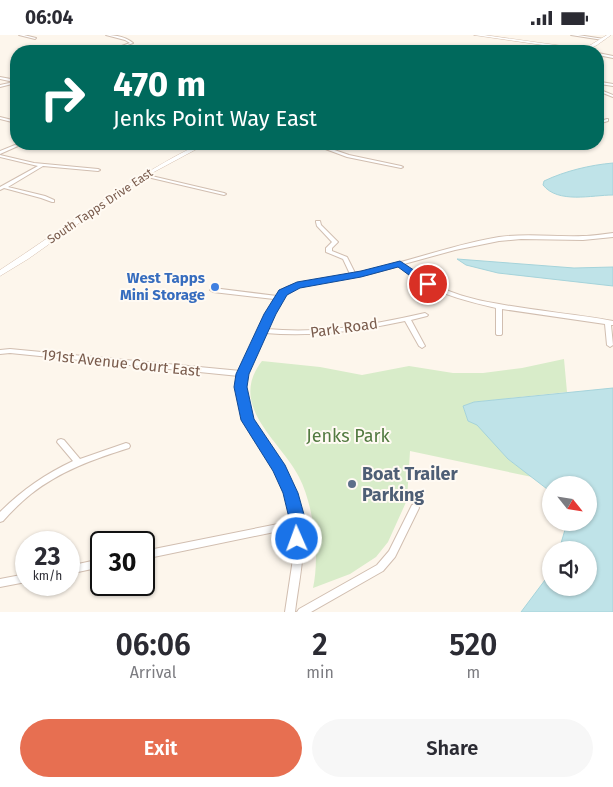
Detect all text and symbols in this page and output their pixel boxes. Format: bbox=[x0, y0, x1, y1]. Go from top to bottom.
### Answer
text: 06:04 bbox=[25, 6, 73, 29]
text: 470 m bbox=[113, 63, 206, 105]
icon: right bbox=[30, 65, 95, 130]
text: Jenks Point Way East bbox=[113, 105, 317, 132]
street label: South Tapps Drive East bbox=[45, 165, 156, 247]
pin bbox=[407, 263, 449, 305]
place label: West Tapps Mini Storage bbox=[120, 269, 205, 304]
icon: arrive bbox=[414, 270, 442, 298]
marker: West Tapps Mini Storage bbox=[209, 281, 221, 293]
street label: Park Road bbox=[309, 314, 379, 342]
street label: 191st Avenue Court East bbox=[41, 346, 202, 380]
park label: Jenks Park bbox=[306, 425, 391, 447]
place label: Boat Trailer Parking bbox=[362, 463, 458, 506]
north arrow bbox=[542, 476, 598, 531]
map controls bbox=[542, 476, 597, 596]
marker: Boat Trailer Parking bbox=[346, 478, 358, 490]
position arrow bbox=[270, 512, 322, 564]
speed limit sign: 30 bbox=[90, 531, 155, 596]
button: sound bbox=[542, 541, 597, 596]
text: 23 bbox=[35, 542, 60, 572]
text: km/h bbox=[33, 569, 62, 583]
text: 06:06 bbox=[115, 627, 191, 663]
text: 2 bbox=[312, 627, 328, 663]
text: 520 bbox=[449, 627, 497, 663]
text: Arrival bbox=[130, 663, 177, 682]
text: min bbox=[306, 663, 334, 682]
text: m bbox=[467, 663, 480, 682]
button: Exit bbox=[20, 719, 302, 777]
button: Share bbox=[312, 719, 593, 777]

